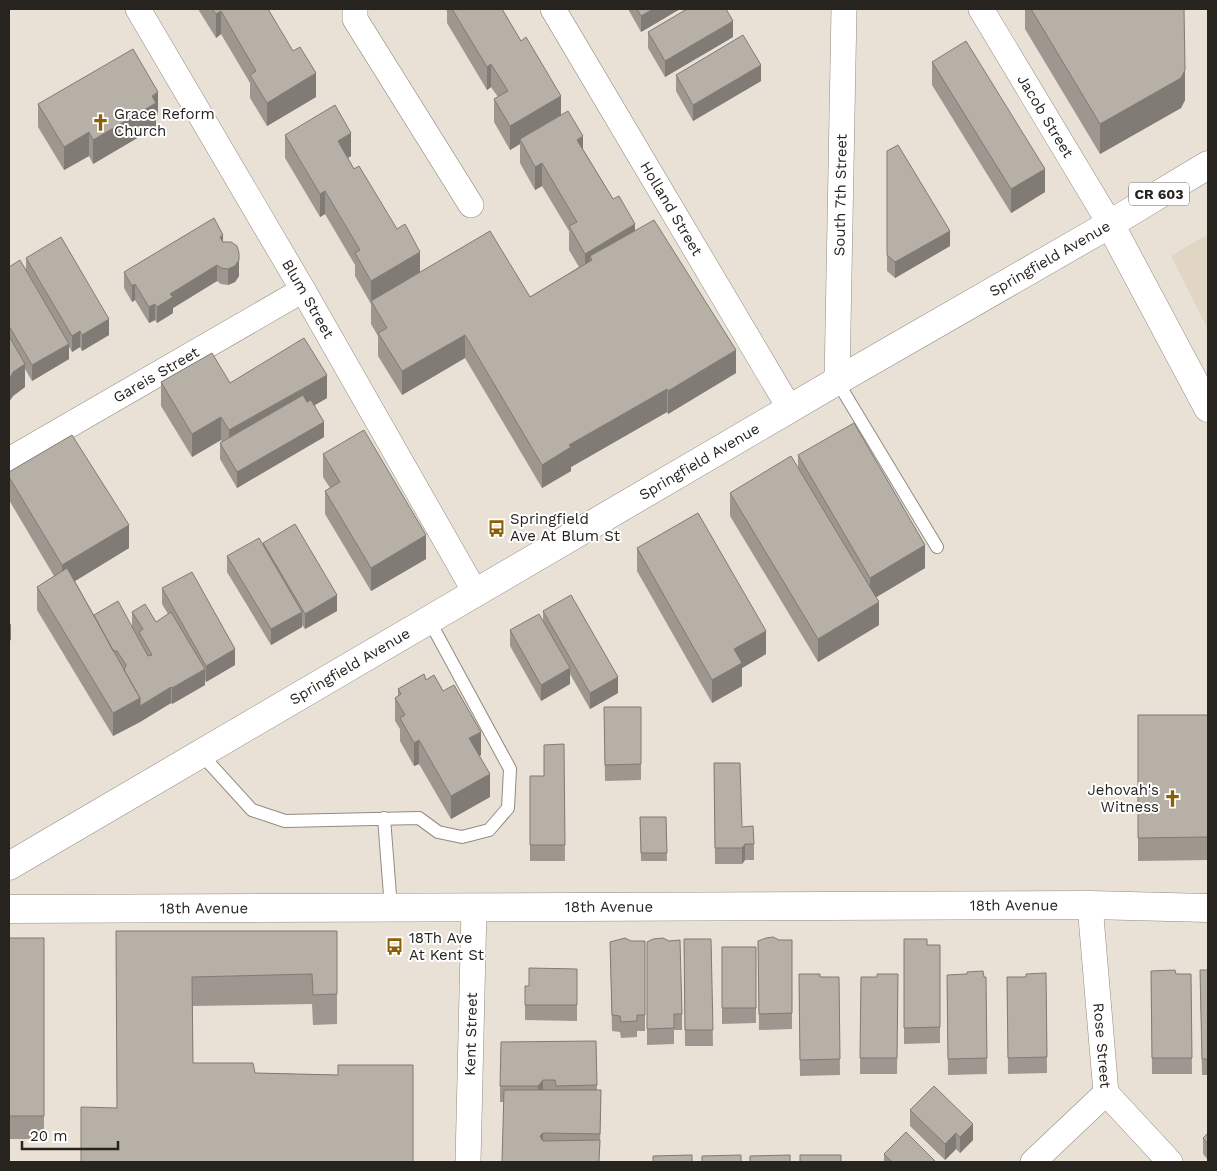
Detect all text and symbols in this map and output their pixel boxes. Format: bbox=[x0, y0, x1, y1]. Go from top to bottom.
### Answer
street label: Jacob Street bbox=[1013, 71, 1078, 162]
place label: Grace Reform Church bbox=[114, 105, 215, 140]
church icon: Grace Reform Church bbox=[90, 113, 110, 133]
street label: South 7th Street bbox=[830, 133, 851, 256]
street label: Holland Street bbox=[636, 158, 707, 260]
road number: CR 603 bbox=[1129, 182, 1189, 205]
street label: Springfield Avenue bbox=[986, 217, 1113, 300]
street label: Blum Street bbox=[278, 256, 338, 342]
street label: Gareis Street bbox=[110, 343, 203, 407]
street label: Springfield Avenue bbox=[636, 419, 763, 504]
place label: Springfield Ave At Blum St bbox=[510, 510, 621, 545]
bus stop icon: Springfield Ave At Blum St bbox=[486, 518, 506, 538]
street label: Springfield Avenue bbox=[286, 624, 413, 709]
place label: Jehovah's Witness bbox=[1087, 781, 1159, 816]
church icon: Jehovah's Witness bbox=[1163, 789, 1183, 809]
street label: 18th Avenue bbox=[970, 896, 1058, 914]
street label: 18th Avenue bbox=[565, 898, 653, 916]
street label: 18th Avenue bbox=[160, 899, 248, 917]
place label: 18Th Ave At Kent St bbox=[409, 929, 485, 964]
bus stop icon: 18Th Ave At Kent St bbox=[385, 937, 405, 957]
street label: Kent Street bbox=[461, 991, 481, 1076]
street label: Rose Street bbox=[1089, 1002, 1115, 1090]
scale bar bbox=[22, 1118, 119, 1150]
text: 20 m bbox=[30, 1127, 68, 1145]

